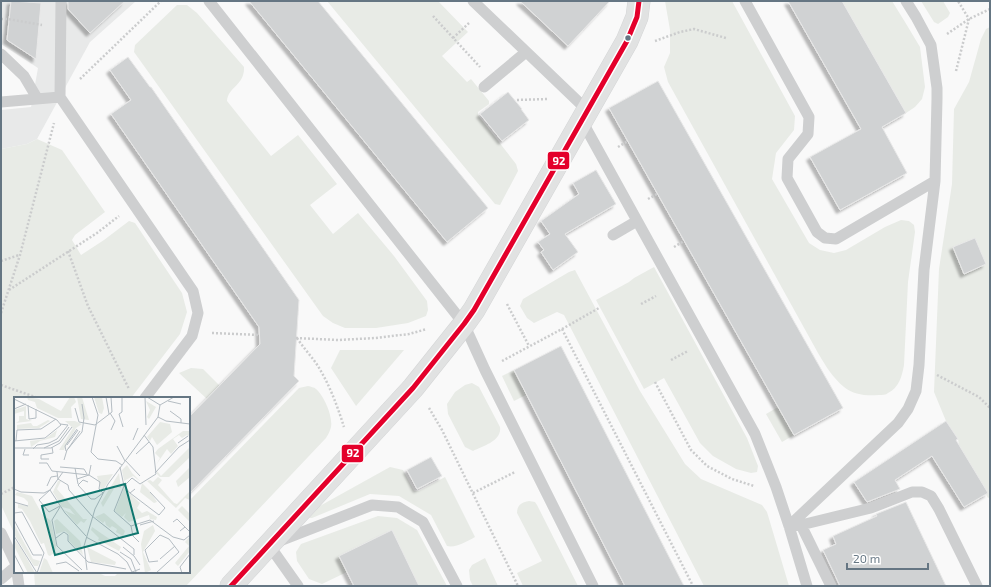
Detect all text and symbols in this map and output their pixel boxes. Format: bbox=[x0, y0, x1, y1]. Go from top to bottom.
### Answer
unlabelled marker bbox=[623, 33, 633, 43]
line badge: 92 bbox=[547, 151, 570, 170]
text: 92 bbox=[553, 154, 565, 167]
inset map bbox=[14, 397, 190, 573]
line badge: 92 bbox=[341, 444, 364, 463]
text: 92 bbox=[347, 446, 359, 459]
scale bar bbox=[847, 545, 928, 571]
text: 20 m bbox=[853, 551, 880, 565]

